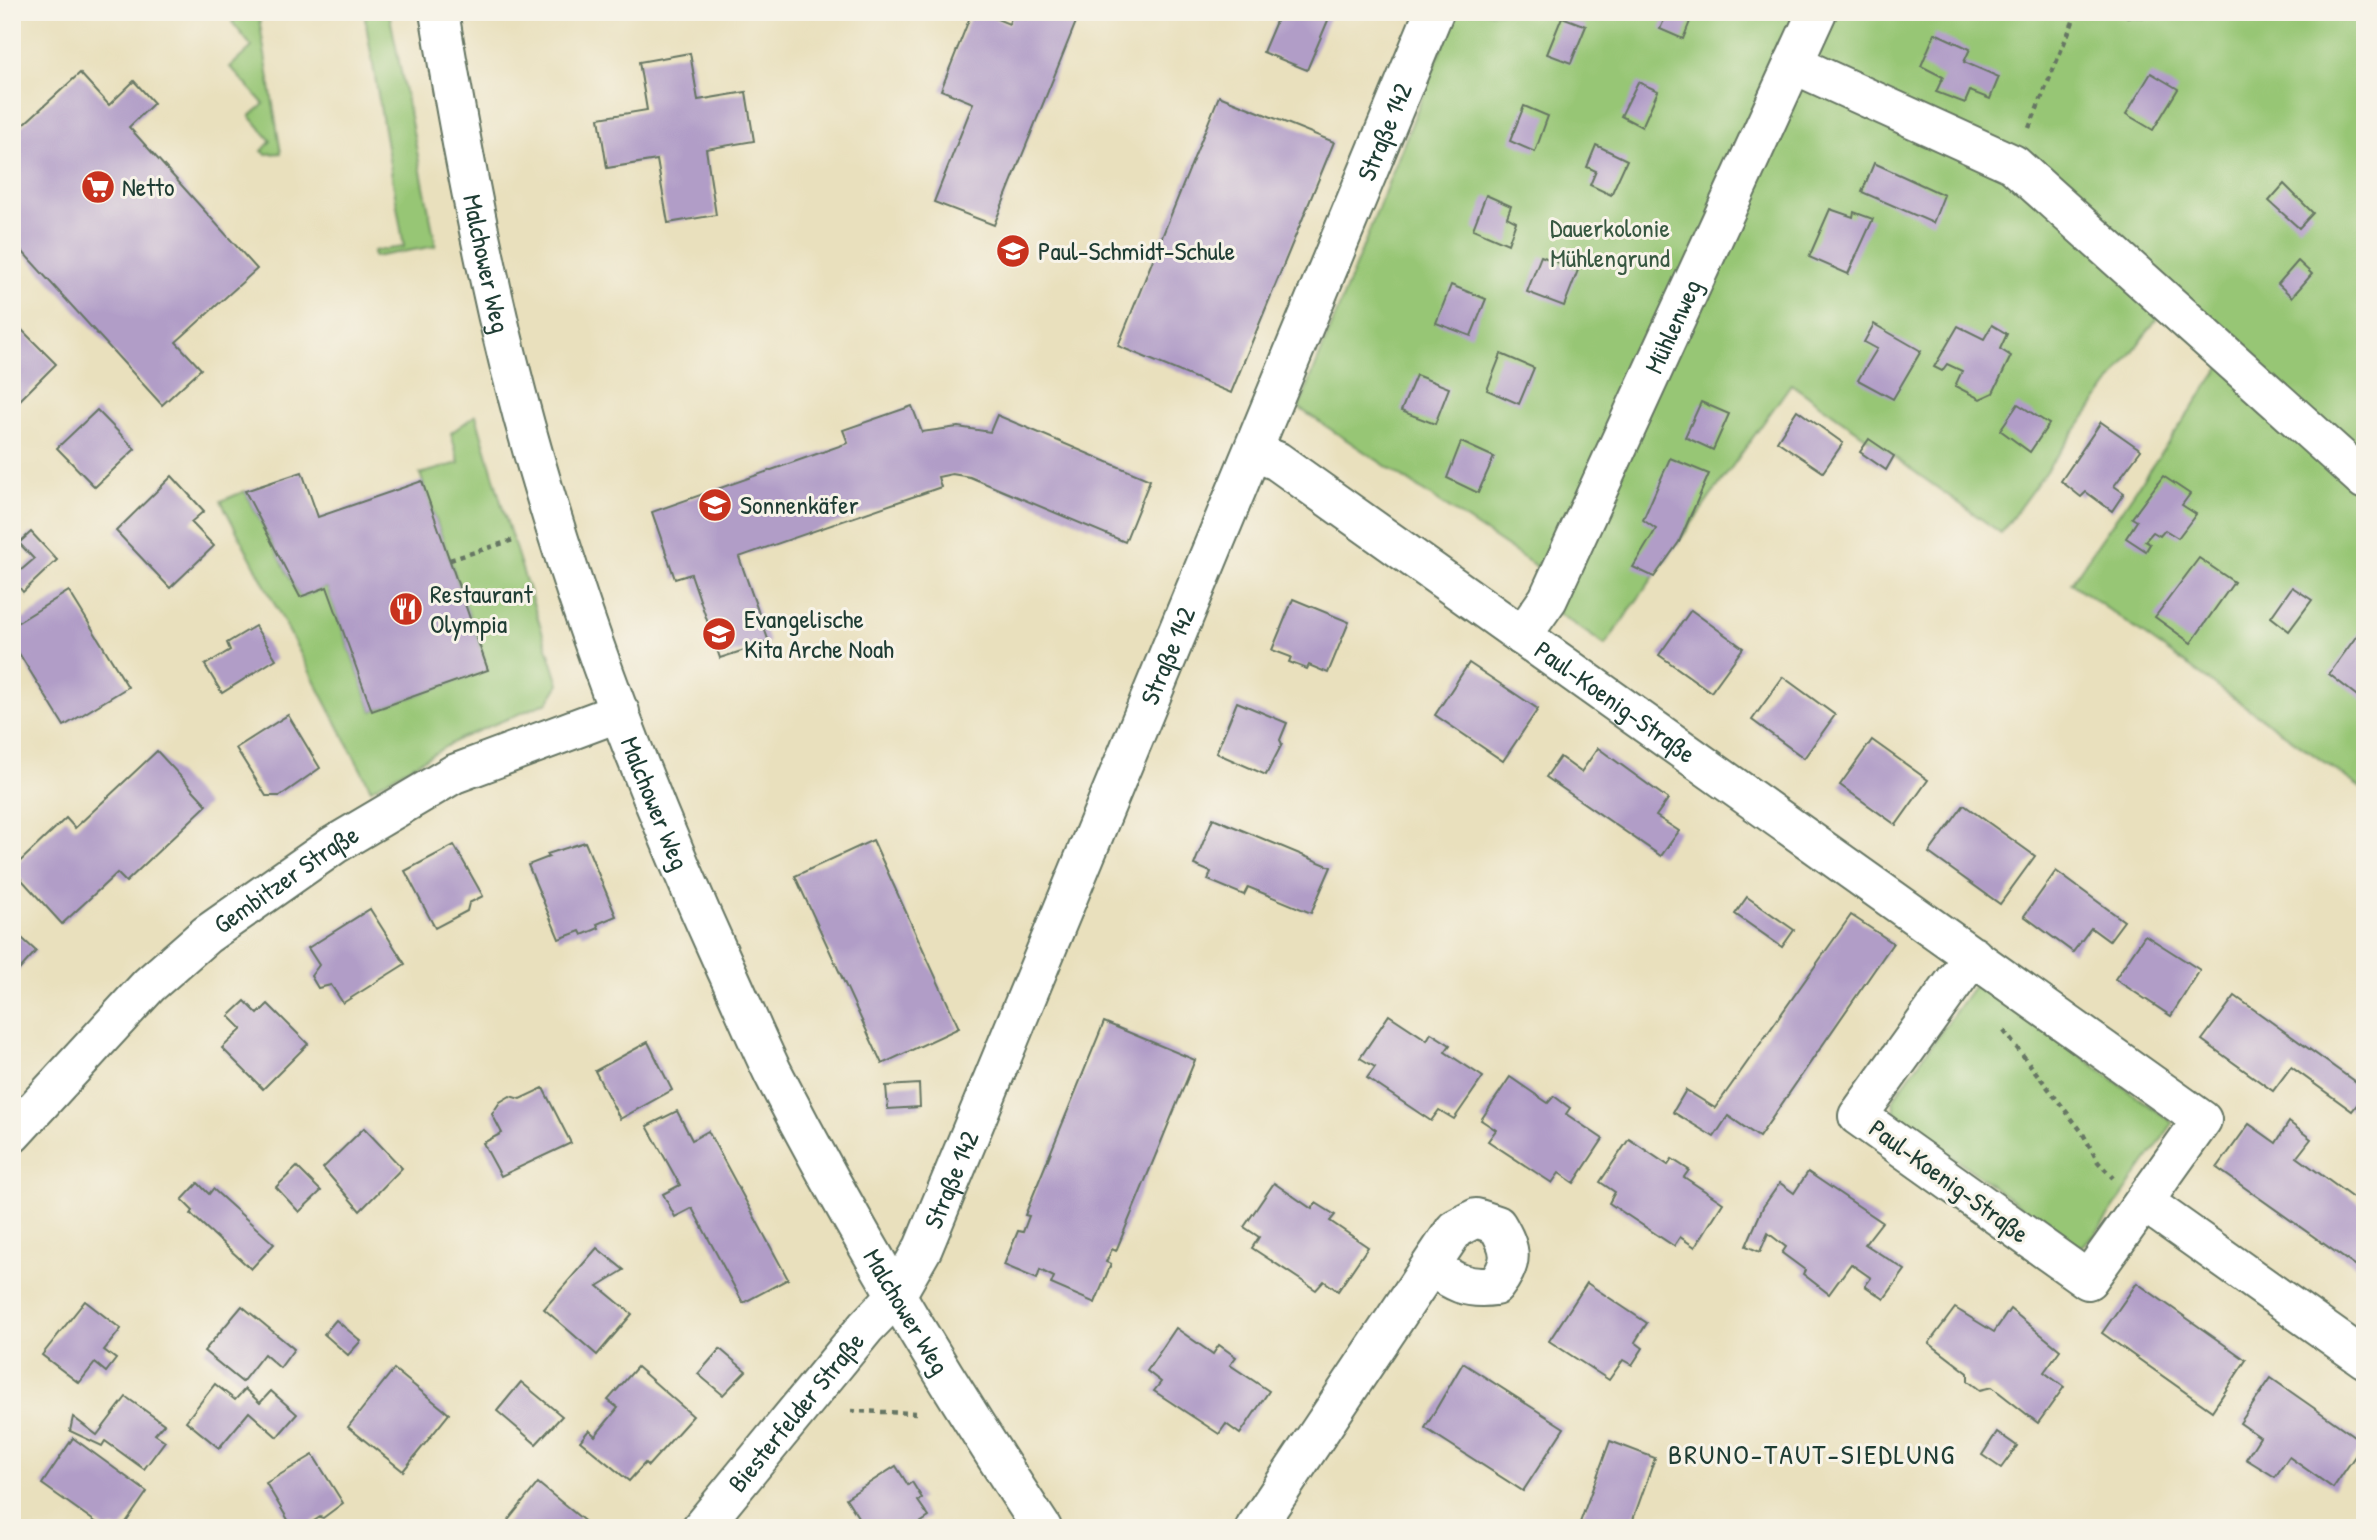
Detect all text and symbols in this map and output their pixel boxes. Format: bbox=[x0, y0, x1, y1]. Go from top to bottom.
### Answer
street label: Straße 142 bbox=[1348, 78, 1420, 186]
supermarket icon: Netto bbox=[79, 168, 117, 206]
place label: Netto bbox=[122, 169, 175, 204]
street label: Malchower Weg bbox=[455, 191, 519, 336]
park label: Dauerkolonie Mühlengrund bbox=[1550, 210, 1670, 275]
school or university icon: Paul-Schmidt-Schule bbox=[994, 232, 1032, 270]
place label: Paul-Schmidt-Schule bbox=[1038, 233, 1235, 268]
street label: Mühlenweg bbox=[1636, 274, 1709, 379]
school or university icon: Sonnenkäfer bbox=[696, 486, 734, 524]
place label: Sonnenkäfer bbox=[740, 487, 859, 522]
place label: Restaurant Olympia bbox=[430, 576, 534, 641]
restaurant icon: Restaurant Olympia bbox=[387, 590, 425, 628]
place label: Evangelische Kita Arche Noah bbox=[744, 601, 894, 666]
street label: Straße 142 bbox=[1132, 602, 1203, 710]
school or university icon: Evangelische Kita Arche Noah bbox=[700, 615, 738, 653]
street label: Paul-Koenig-Straße bbox=[1528, 632, 1703, 771]
street label: Malchower Weg bbox=[613, 731, 698, 875]
street label: Gembitzer Straße bbox=[207, 816, 365, 941]
street label: Paul-Koenig-Straße bbox=[1862, 1111, 2036, 1251]
street label: Straße 142 bbox=[915, 1126, 987, 1234]
street label: Malchower Weg bbox=[856, 1242, 958, 1381]
street label: Biesterfelder Straße bbox=[720, 1324, 872, 1499]
district label: BRUNO-TAUT-SIEDLUNG bbox=[1668, 1435, 1956, 1473]

